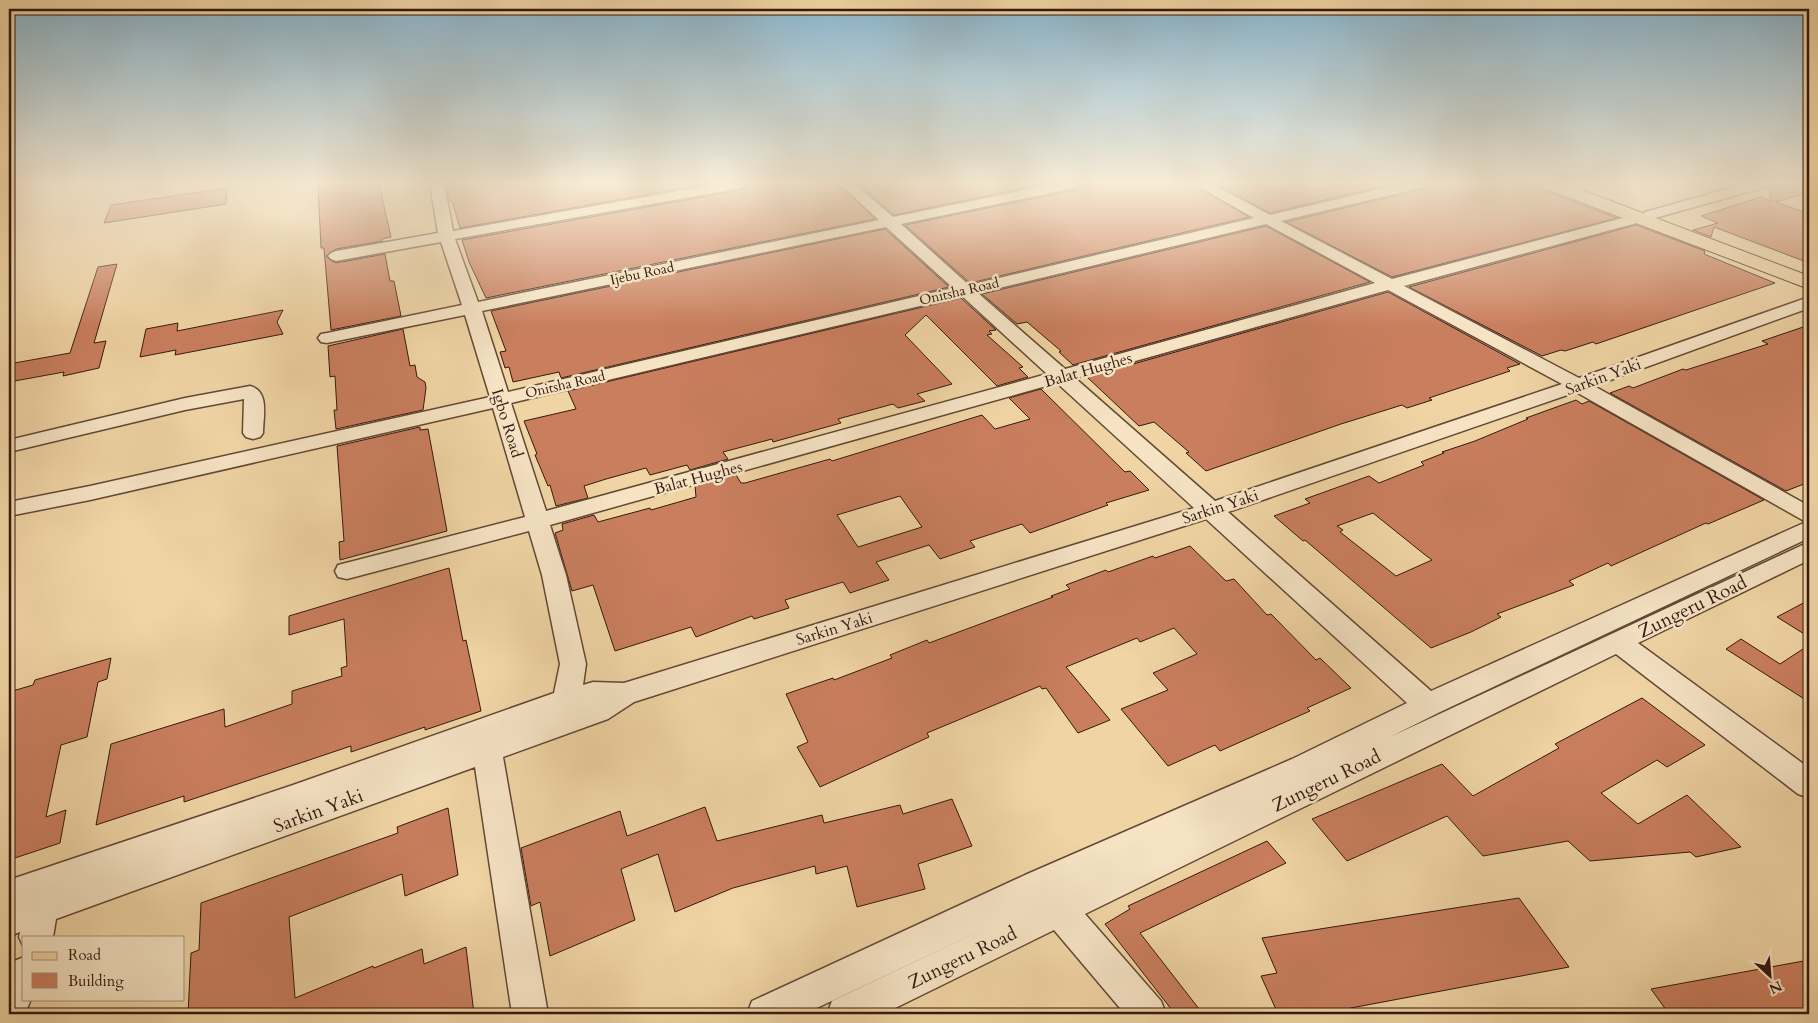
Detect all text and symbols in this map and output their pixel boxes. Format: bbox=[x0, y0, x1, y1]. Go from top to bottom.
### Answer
street label: Ijebu Road bbox=[608, 257, 676, 290]
street label: Onitsha Road bbox=[917, 273, 1001, 310]
street label: Balat Hughes bbox=[1042, 347, 1135, 393]
street label: Sarkin Yaki bbox=[1562, 353, 1645, 401]
street label: Onitsha Road bbox=[523, 366, 607, 403]
street label: Igbo Road bbox=[486, 386, 528, 461]
street label: Balat Hughes bbox=[652, 456, 745, 500]
street label: Sarkin Yaki bbox=[1179, 484, 1262, 530]
street label: Zungeru Road bbox=[1634, 569, 1751, 645]
street label: Sarkin Yaki bbox=[793, 607, 876, 651]
street label: Zungeru Road bbox=[1268, 743, 1385, 819]
street label: Sarkin Yaki bbox=[270, 783, 367, 839]
street label: Zungeru Road bbox=[904, 920, 1021, 996]
legend bbox=[22, 936, 185, 1000]
text: Road bbox=[68, 945, 101, 965]
north arrow bbox=[1746, 950, 1796, 1000]
text: Building bbox=[68, 971, 124, 991]
text: N bbox=[1766, 976, 1785, 998]

